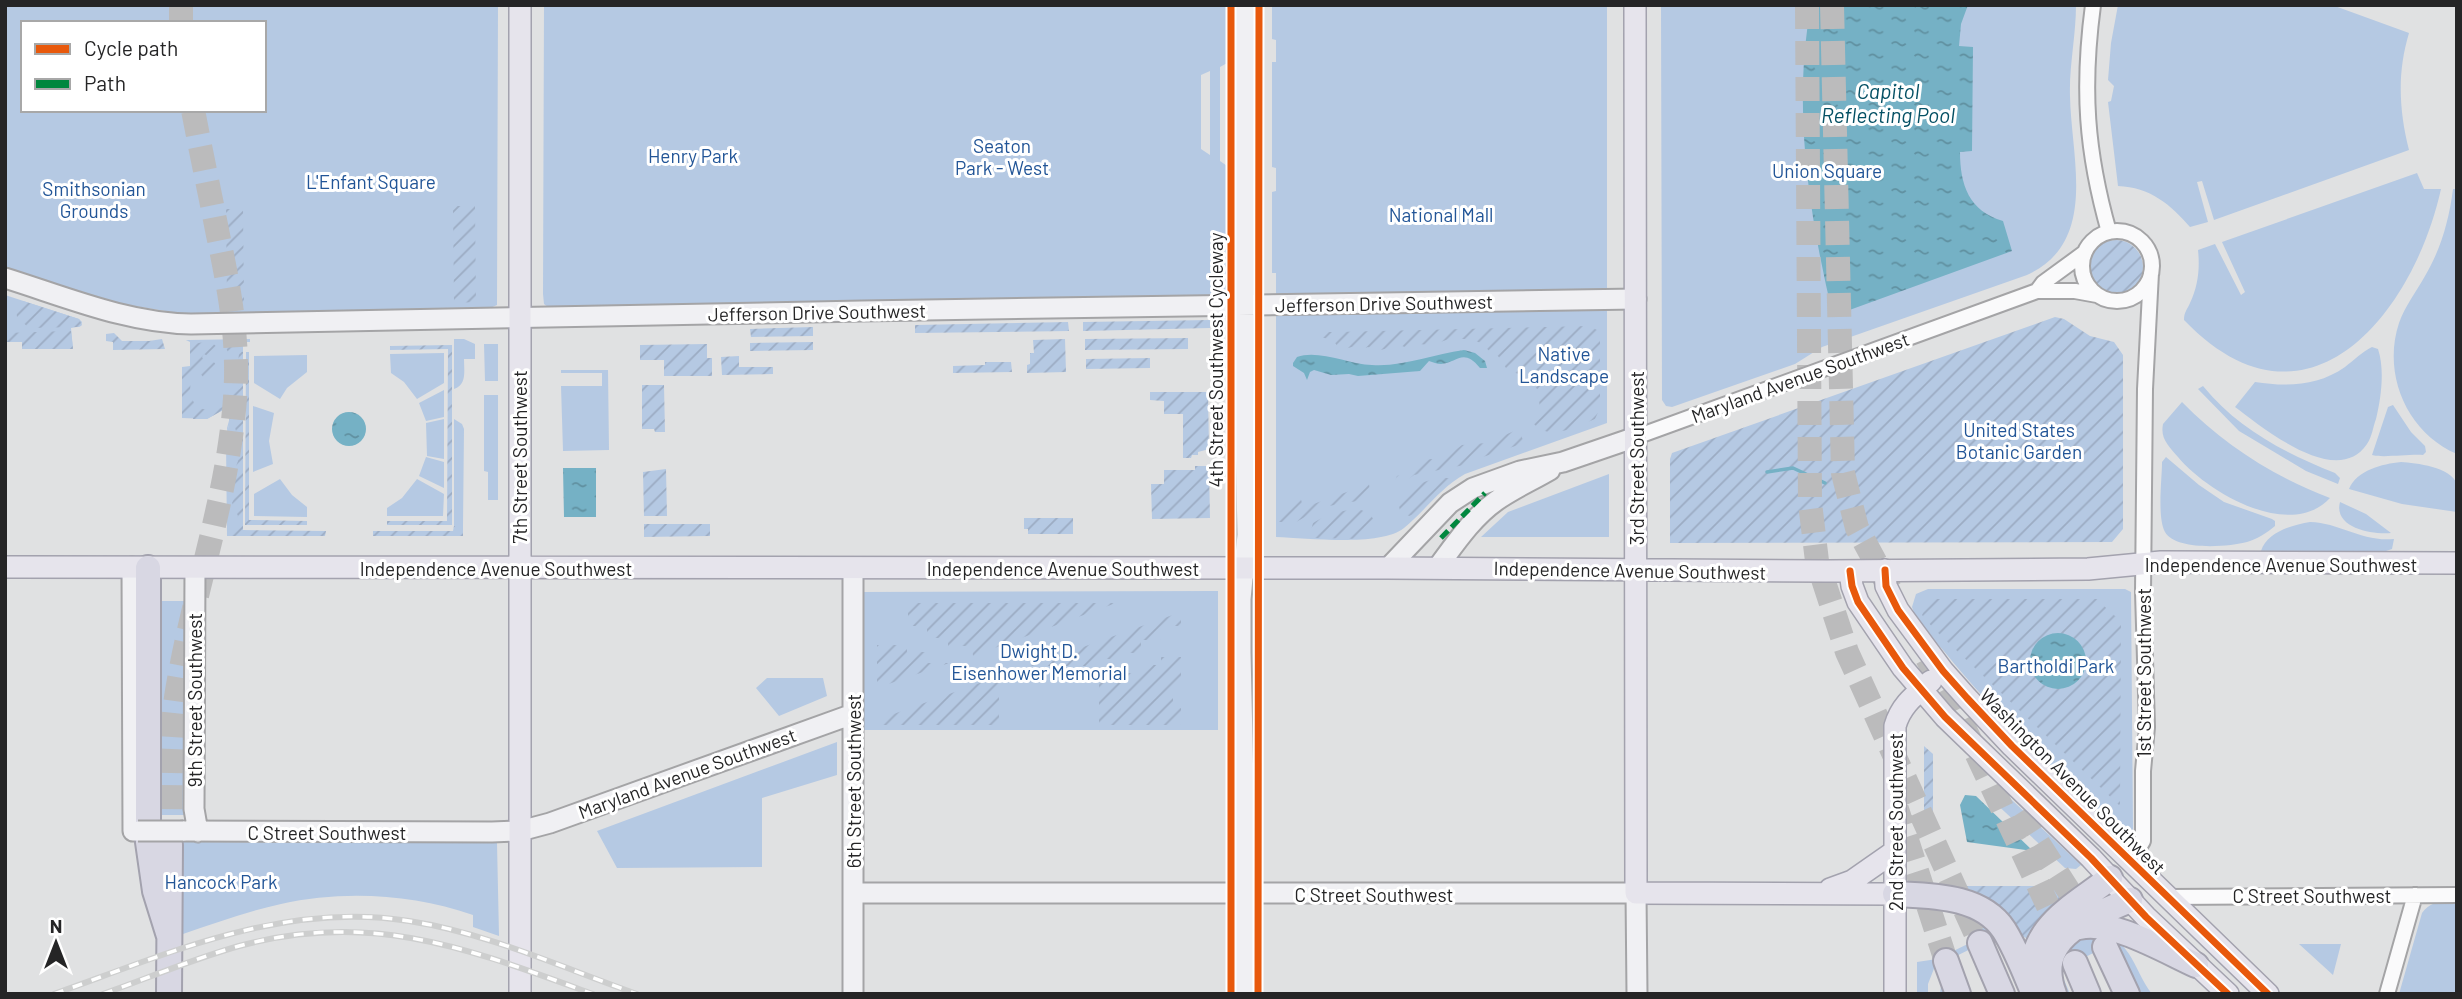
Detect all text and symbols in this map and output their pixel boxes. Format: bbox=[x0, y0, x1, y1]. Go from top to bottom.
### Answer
legend bbox=[21, 21, 266, 112]
text: Cycle path bbox=[84, 35, 178, 60]
text: Path bbox=[84, 70, 126, 95]
water label: Capitol Reflecting Pool bbox=[1821, 78, 1955, 127]
park label: Seaton Park - West bbox=[955, 134, 1049, 179]
park label: Henry Park bbox=[648, 144, 738, 167]
park label: Union Square bbox=[1772, 159, 1882, 182]
park label: L'Enfant Square bbox=[306, 170, 436, 193]
park label: Smithsonian Grounds bbox=[42, 177, 146, 222]
park label: National Mall bbox=[1389, 203, 1493, 226]
street label: 4th Street Southwest Cycleway bbox=[1204, 232, 1227, 487]
street label: Jefferson Drive Southwest bbox=[1275, 290, 1493, 316]
street label: Jefferson Drive Southwest bbox=[708, 299, 926, 325]
street label: Maryland Avenue Southwest bbox=[1688, 327, 1912, 427]
park label: Native Landscape bbox=[1519, 342, 1609, 387]
street label: 7th Street Southwest bbox=[508, 370, 531, 544]
street label: 3rd Street Southwest bbox=[1625, 371, 1648, 545]
park label: United States Botanic Garden bbox=[1956, 418, 2082, 463]
street label: Independence Avenue Southwest bbox=[2145, 553, 2417, 576]
street label: Independence Avenue Southwest bbox=[1493, 556, 1767, 584]
street label: Independence Avenue Southwest bbox=[360, 557, 632, 580]
street label: Independence Avenue Southwest bbox=[927, 557, 1199, 580]
street label: 1st Street Southwest bbox=[2132, 588, 2155, 758]
street label: 9th Street Southwest bbox=[183, 613, 206, 787]
park label: Dwight D. Eisenhower Memorial bbox=[951, 639, 1127, 684]
park label: Bartholdi Park bbox=[1998, 654, 2114, 677]
street label: Washington Avenue Southwest bbox=[1975, 683, 2171, 879]
street label: 6th Street Southwest bbox=[842, 694, 865, 868]
street label: Maryland Avenue Southwest bbox=[575, 723, 799, 823]
street label: 2nd Street Southwest bbox=[1884, 733, 1907, 911]
street label: C Street Southwest bbox=[248, 821, 407, 844]
park label: Hancock Park bbox=[165, 870, 277, 893]
street label: C Street Southwest bbox=[1295, 883, 1454, 906]
street label: C Street Southwest bbox=[2233, 884, 2392, 907]
north arrow bbox=[21, 908, 91, 978]
text: N bbox=[50, 914, 62, 937]

